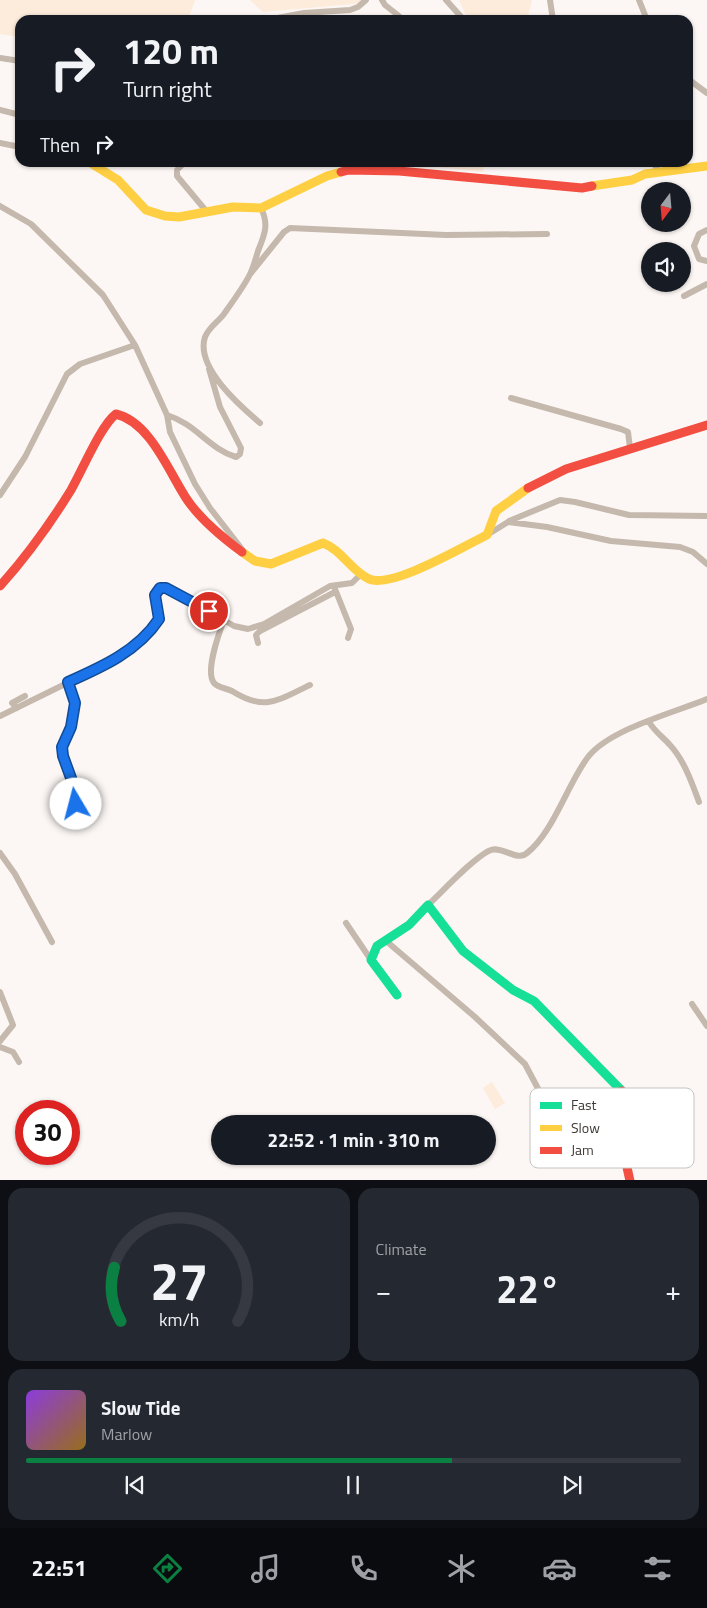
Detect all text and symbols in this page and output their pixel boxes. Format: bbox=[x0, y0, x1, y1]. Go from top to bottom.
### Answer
text: 120 m bbox=[123, 24, 219, 78]
icon: right bbox=[40, 35, 105, 100]
text: Turn right bbox=[123, 72, 212, 106]
text: Then bbox=[40, 130, 80, 159]
icon: right bbox=[90, 130, 118, 158]
north arrow bbox=[641, 182, 691, 232]
map controls bbox=[641, 182, 691, 292]
button: sound bbox=[641, 242, 691, 292]
pin bbox=[188, 590, 230, 632]
icon: arrive bbox=[195, 597, 223, 625]
position arrow bbox=[49, 777, 101, 829]
legend bbox=[530, 1088, 694, 1168]
text: Fast bbox=[571, 1094, 596, 1115]
speed limit sign: 30 bbox=[15, 1100, 80, 1165]
text: Slow bbox=[571, 1117, 600, 1138]
text: 22:52 · 1 min · 310 m bbox=[267, 1125, 440, 1154]
text: Jam bbox=[571, 1139, 594, 1160]
text: Climate bbox=[376, 1237, 427, 1261]
text: 27 bbox=[150, 1241, 208, 1320]
text: 22° bbox=[496, 1260, 560, 1318]
text: − bbox=[376, 1269, 391, 1312]
text: + bbox=[665, 1269, 681, 1312]
text: km/h bbox=[159, 1306, 199, 1333]
text: Slow Tide bbox=[101, 1393, 180, 1422]
text: Marlow bbox=[101, 1422, 152, 1446]
icon: previous bbox=[121, 1471, 149, 1499]
icon: pause bbox=[339, 1471, 367, 1499]
icon: next bbox=[558, 1471, 586, 1499]
text: 22:51 bbox=[32, 1551, 86, 1585]
icon: directions bbox=[150, 1551, 185, 1586]
icon: music bbox=[248, 1551, 283, 1586]
icon: phone bbox=[346, 1551, 381, 1586]
icon: climate bbox=[444, 1551, 479, 1586]
icon: car bbox=[542, 1551, 577, 1586]
icon: filters bbox=[640, 1551, 675, 1586]

